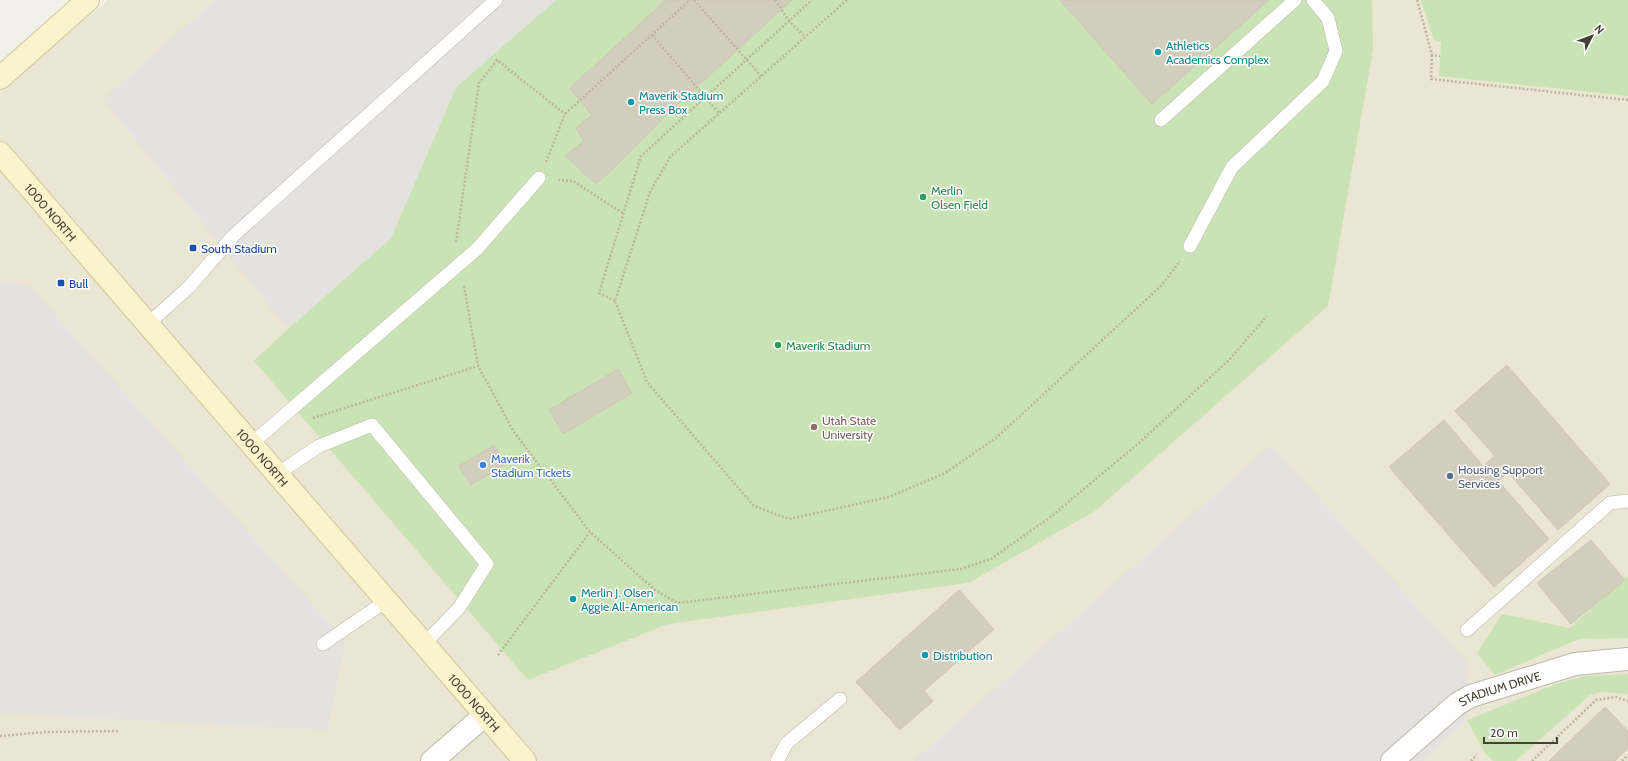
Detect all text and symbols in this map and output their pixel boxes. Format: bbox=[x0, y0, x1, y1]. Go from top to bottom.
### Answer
north arrow bbox=[1572, 16, 1612, 56]
text: N bbox=[1592, 22, 1607, 37]
place label: Athletics Academics Complex bbox=[1166, 38, 1269, 67]
marker: Athletics Academics Complex bbox=[1153, 47, 1163, 57]
place label: Maverik Stadium Press Box bbox=[639, 88, 723, 117]
marker: Maverik Stadium Press Box bbox=[626, 97, 636, 107]
street label: 1000 NORTH bbox=[22, 180, 80, 244]
place label: Merlin Olsen Field bbox=[931, 183, 988, 212]
marker: Merlin Olsen Field bbox=[918, 192, 928, 202]
place label: South Stadium bbox=[201, 241, 277, 256]
marker: South Stadium bbox=[188, 243, 198, 253]
place label: Bull bbox=[69, 276, 88, 291]
marker: Bull bbox=[56, 278, 66, 288]
place label: Maverik Stadium bbox=[786, 338, 870, 353]
marker: Maverik Stadium bbox=[773, 340, 783, 350]
place label: Utah State University bbox=[822, 413, 876, 442]
marker: Utah State University bbox=[809, 422, 819, 432]
street label: 1000 NORTH bbox=[234, 425, 292, 489]
place label: Maverik Stadium Tickets bbox=[491, 451, 571, 480]
marker: Maverik Stadium Tickets bbox=[478, 460, 488, 470]
place label: Housing Support Services bbox=[1458, 462, 1543, 491]
marker: Housing Support Services bbox=[1445, 471, 1455, 481]
place label: Merlin J. Olsen Aggie All-American bbox=[581, 585, 679, 614]
marker: Merlin J. Olsen Aggie All-American bbox=[568, 594, 578, 604]
place label: Distribution bbox=[933, 648, 993, 663]
marker: Distribution bbox=[920, 650, 930, 660]
street label: STADIUM DRIVE bbox=[1455, 667, 1543, 709]
street label: 1000 NORTH bbox=[445, 671, 504, 734]
scale bar bbox=[1484, 719, 1557, 745]
text: 20 m bbox=[1490, 725, 1518, 740]

